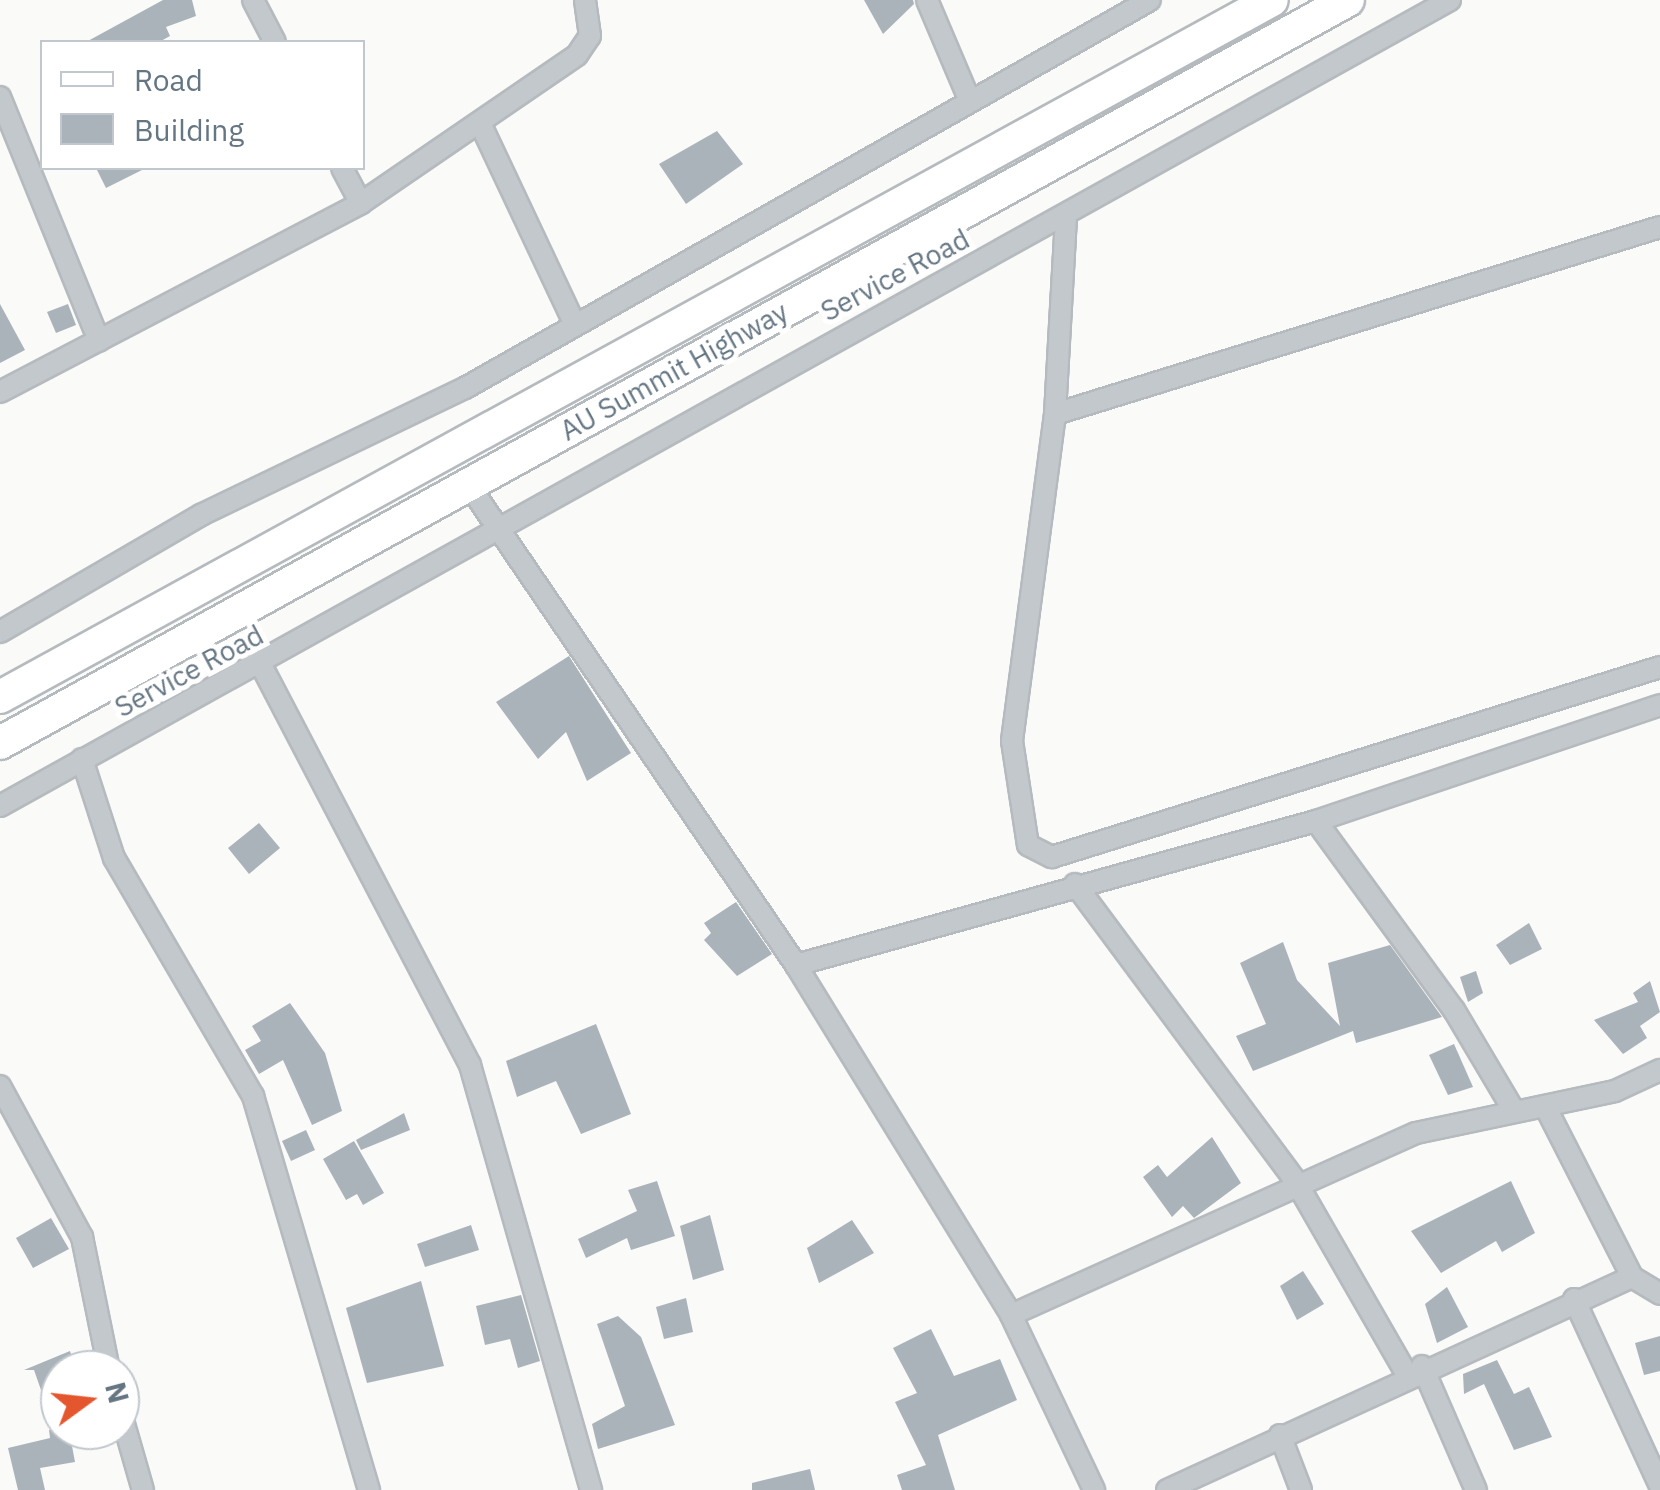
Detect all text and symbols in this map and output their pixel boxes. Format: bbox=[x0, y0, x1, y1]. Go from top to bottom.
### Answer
legend bbox=[40, 40, 365, 170]
text: Road bbox=[134, 60, 203, 99]
text: Building bbox=[134, 110, 244, 149]
street label: Service Road bbox=[815, 222, 975, 328]
street label: AU Summit Highway bbox=[554, 294, 794, 448]
street label: Service Road bbox=[109, 618, 269, 724]
north arrow bbox=[40, 1350, 140, 1450]
text: N bbox=[97, 1378, 138, 1407]

